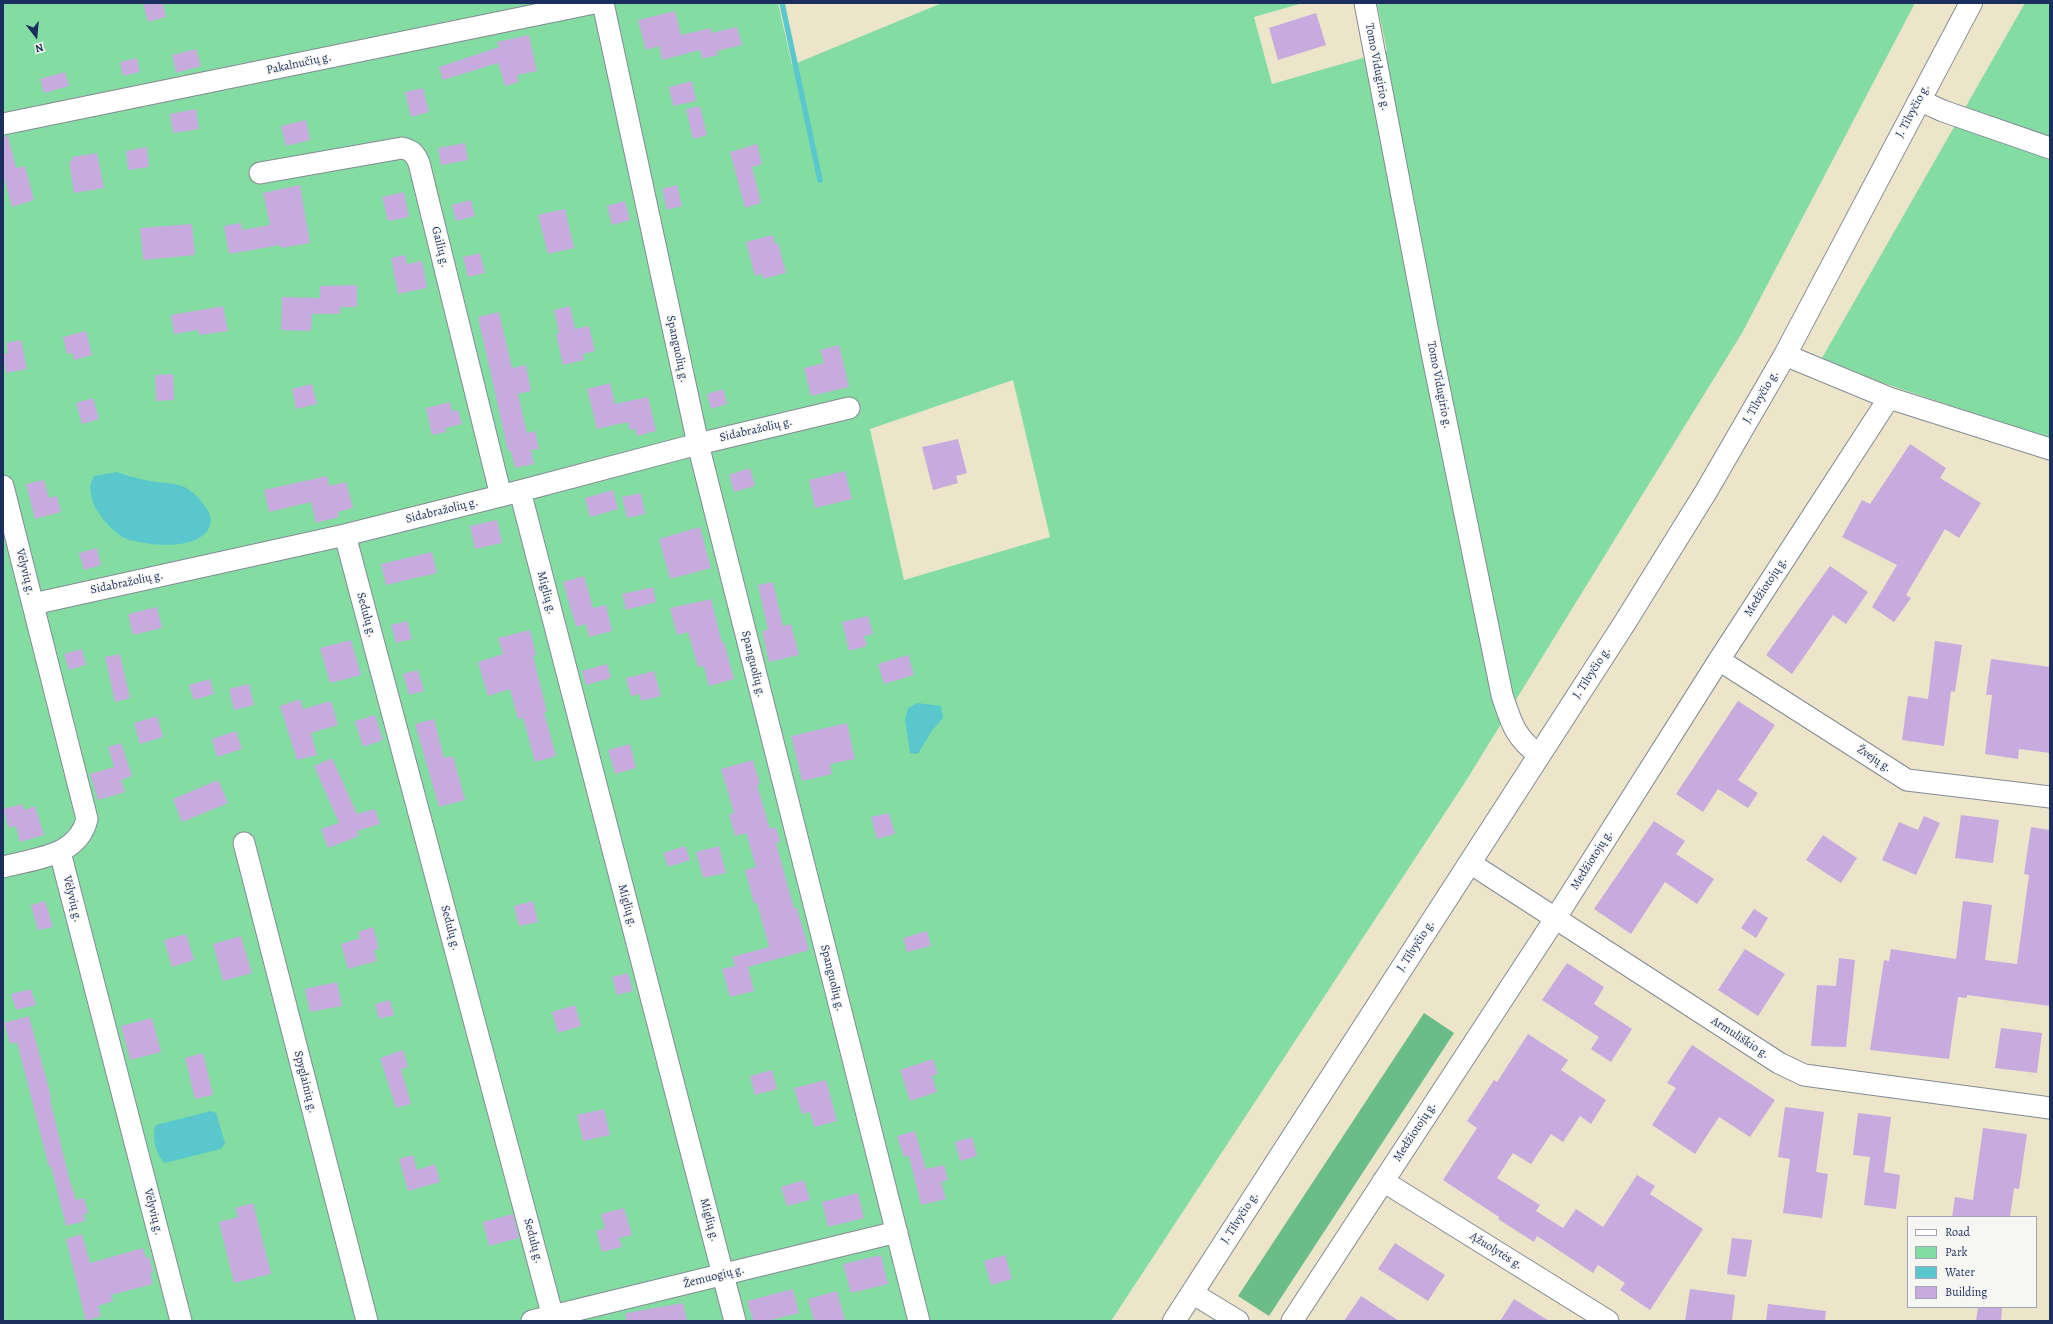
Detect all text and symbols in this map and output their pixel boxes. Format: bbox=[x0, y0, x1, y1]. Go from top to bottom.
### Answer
north arrow bbox=[16, 16, 56, 56]
street label: Tomo Vidugirio g. bbox=[1361, 22, 1393, 112]
text: N bbox=[34, 40, 45, 56]
street label: Pakalnučių g. bbox=[265, 50, 333, 78]
street label: J. Tilvyčio g. bbox=[1893, 82, 1933, 140]
street label: Gailių g. bbox=[428, 225, 452, 269]
street label: Spanguolių g. bbox=[663, 314, 691, 384]
street label: Tomo Vidugirio g. bbox=[1423, 340, 1455, 430]
street label: J. Tilvyčio g. bbox=[1740, 368, 1782, 426]
street label: Sidabražolių g. bbox=[718, 415, 794, 445]
street label: Sidabražolių g. bbox=[404, 495, 480, 527]
street label: Vėlyvių g. bbox=[12, 547, 38, 597]
street label: Medžiotojų g. bbox=[1741, 555, 1791, 619]
street label: Sidabražolių g. bbox=[89, 568, 165, 598]
street label: Miglių g. bbox=[533, 570, 559, 616]
street label: Sedulų g. bbox=[353, 591, 379, 639]
street label: Spanguolių g. bbox=[738, 629, 768, 699]
street label: J. Tilvyčio g. bbox=[1570, 644, 1614, 702]
street label: Žvejų g. bbox=[1854, 742, 1894, 776]
street label: Medžiotojų g. bbox=[1568, 827, 1616, 893]
street label: Vėlyvių g. bbox=[59, 874, 85, 924]
street label: Miglių g. bbox=[614, 883, 640, 929]
street label: Sedulų g. bbox=[437, 904, 463, 952]
street label: J. Tilvyčio g. bbox=[1394, 917, 1438, 975]
street label: Spanguolių g. bbox=[817, 943, 847, 1013]
street label: Armuliškio g. bbox=[1708, 1014, 1772, 1062]
street label: Spyglainių g. bbox=[290, 1049, 320, 1115]
street label: Medžiotojų g. bbox=[1390, 1100, 1440, 1164]
street label: Vėlyvių g. bbox=[140, 1187, 166, 1237]
street label: J. Tilvyčio g. bbox=[1218, 1189, 1262, 1247]
street label: Miglių g. bbox=[696, 1197, 722, 1243]
legend bbox=[1907, 1216, 2037, 1308]
street label: Sedulų g. bbox=[520, 1217, 546, 1265]
text: Road bbox=[1945, 1224, 1970, 1240]
street label: Ąžuolytės g. bbox=[1467, 1229, 1525, 1273]
text: Park bbox=[1945, 1244, 1968, 1260]
street label: Žemuogių g. bbox=[682, 1262, 746, 1292]
text: Water bbox=[1945, 1264, 1975, 1280]
text: Building bbox=[1945, 1284, 1987, 1300]

